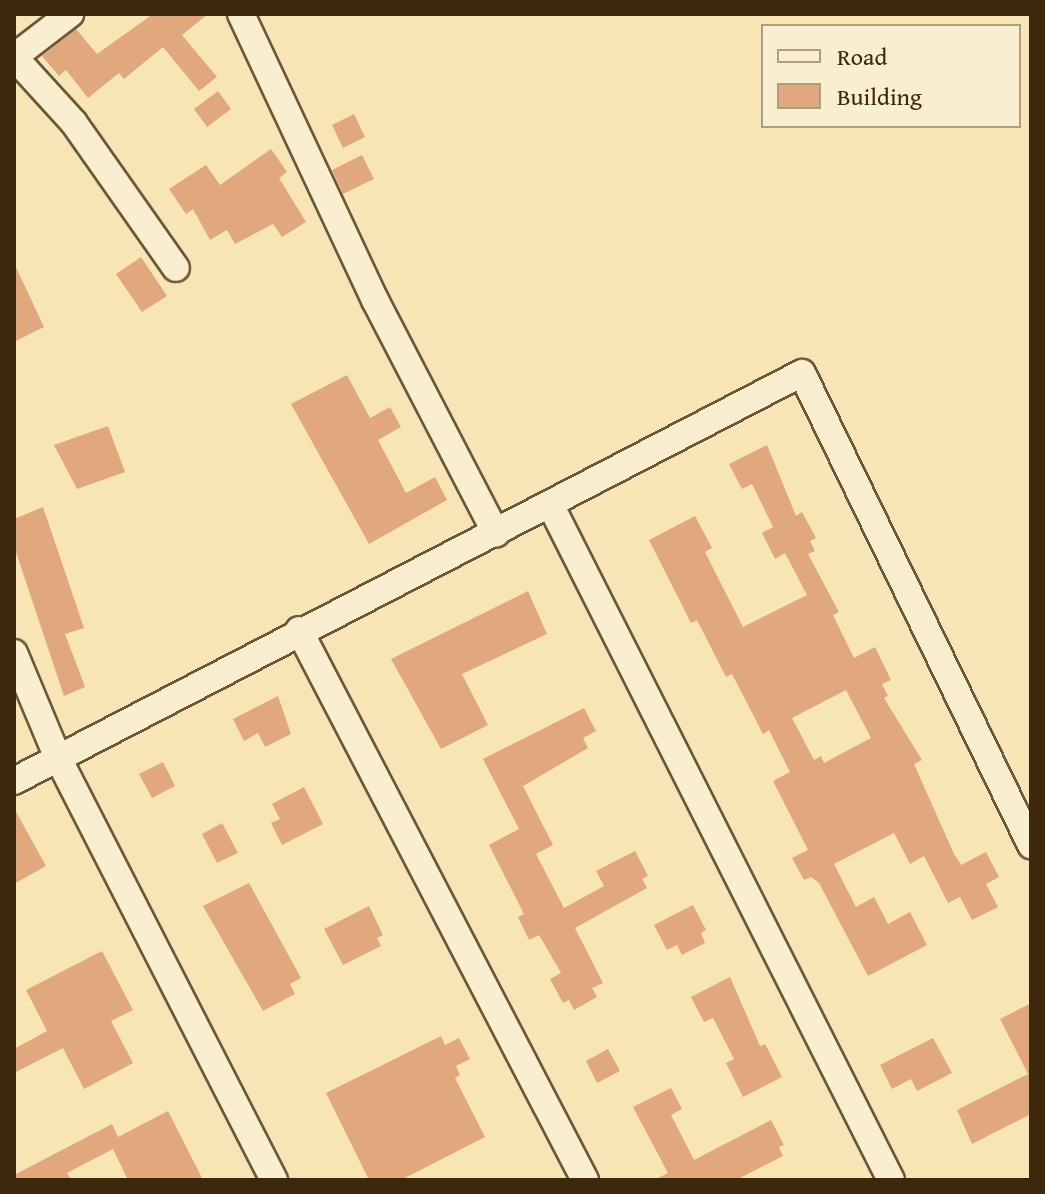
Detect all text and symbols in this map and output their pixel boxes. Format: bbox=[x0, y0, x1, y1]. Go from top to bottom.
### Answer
legend bbox=[761, 24, 1021, 128]
text: Road bbox=[837, 39, 887, 74]
text: Building bbox=[837, 79, 922, 114]

